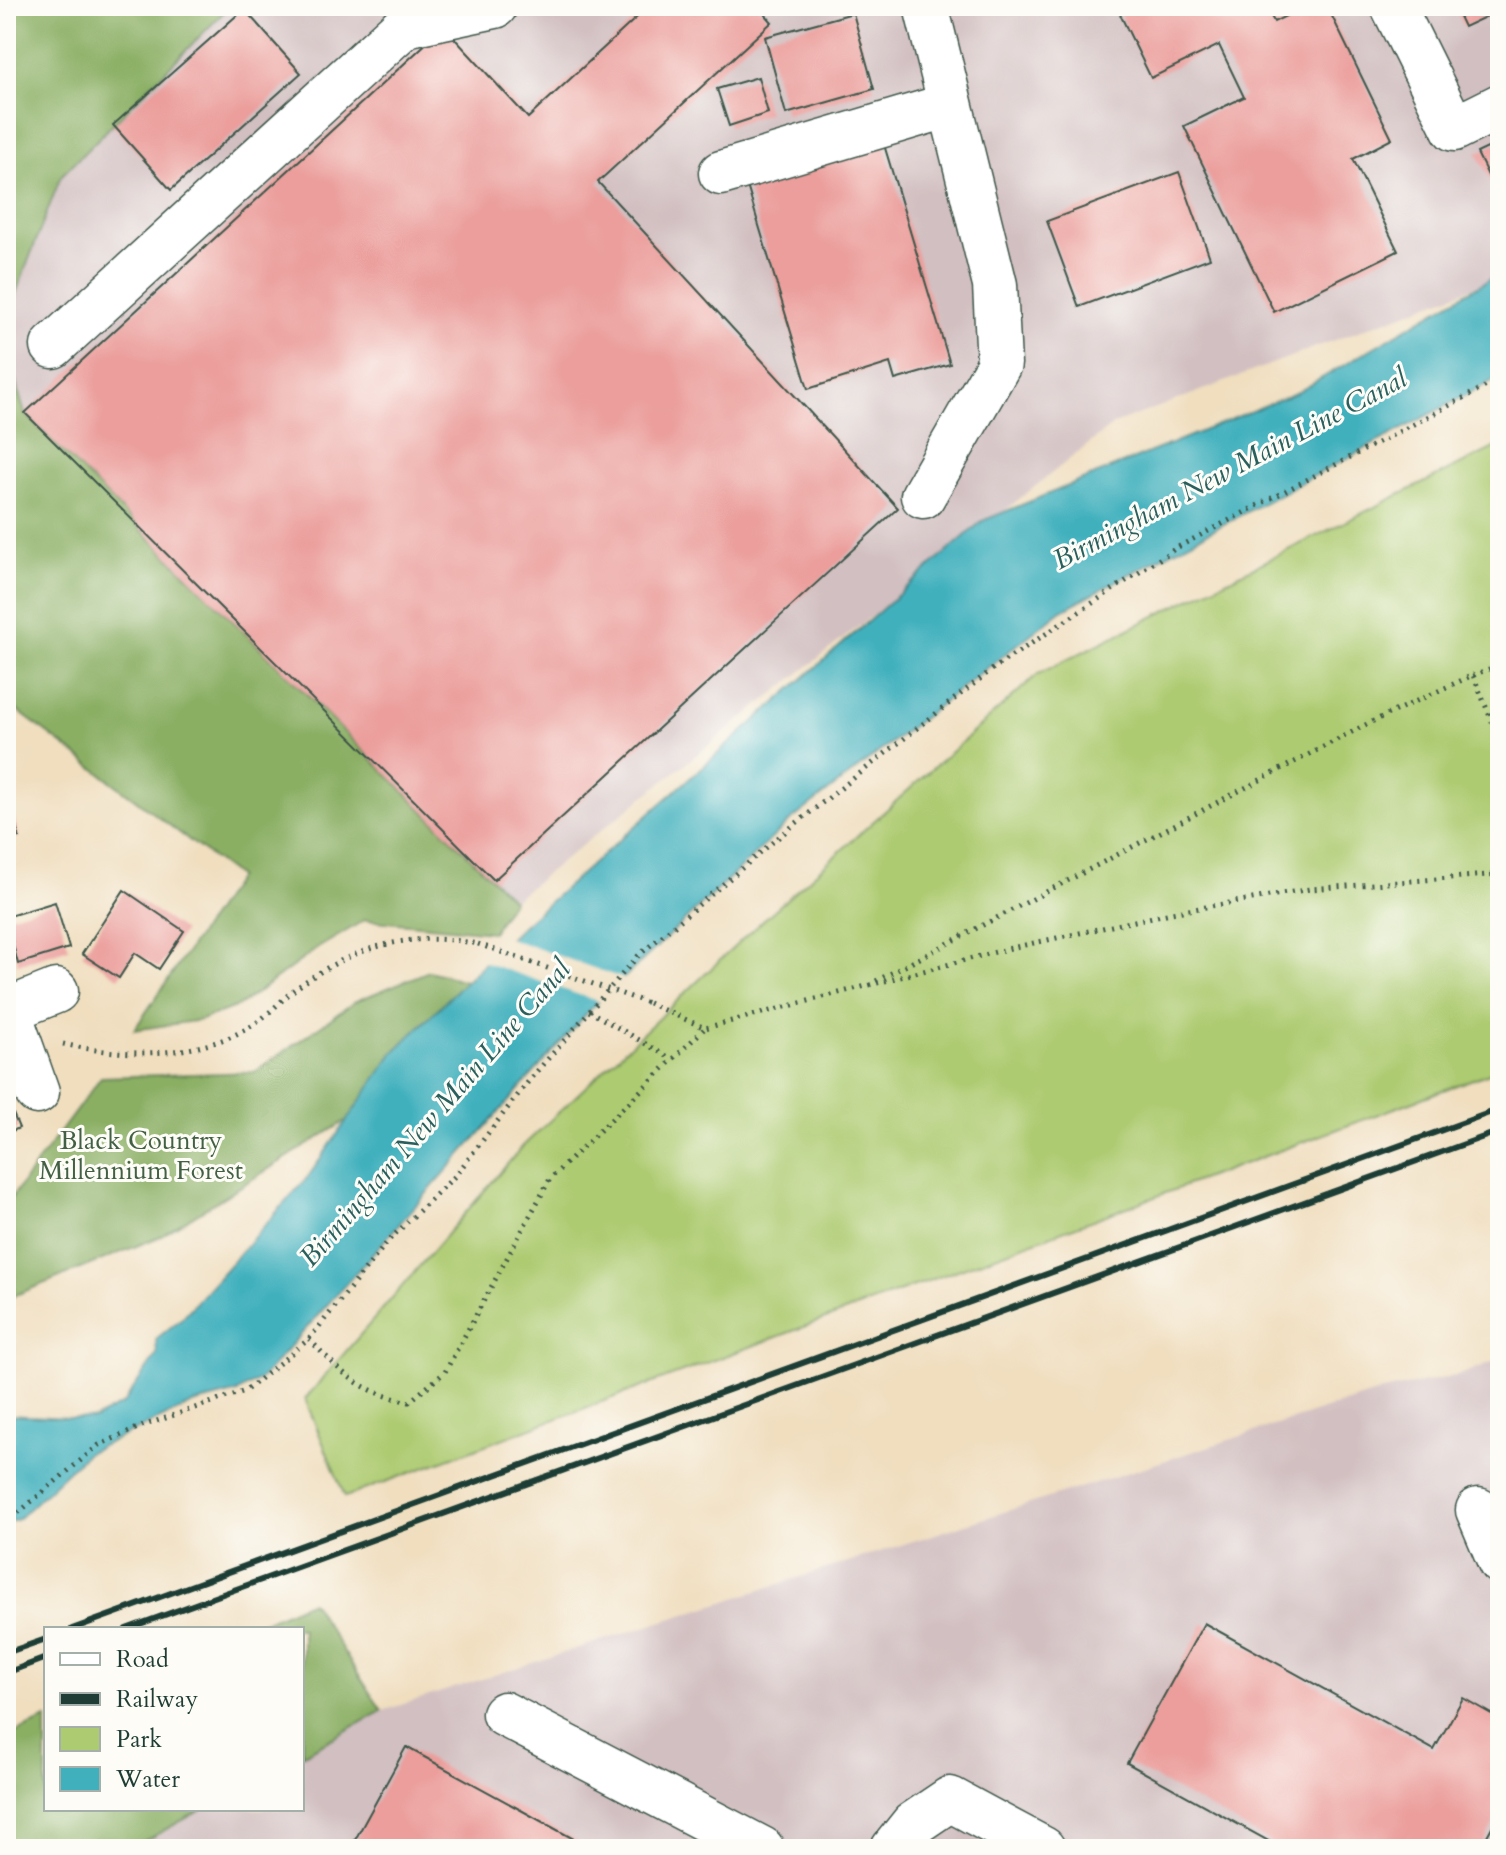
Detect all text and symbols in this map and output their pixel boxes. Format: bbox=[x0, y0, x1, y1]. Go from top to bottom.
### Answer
water label: Birmingham New Main Line Canal bbox=[1046, 359, 1415, 579]
water label: Birmingham New Main Line Canal bbox=[291, 950, 580, 1275]
park label: Black Country Millennium Forest bbox=[39, 1123, 243, 1188]
legend bbox=[44, 1627, 304, 1811]
text: Road bbox=[116, 1643, 169, 1676]
text: Railway bbox=[116, 1683, 198, 1716]
text: Park bbox=[116, 1723, 162, 1756]
text: Water bbox=[115, 1763, 180, 1796]

